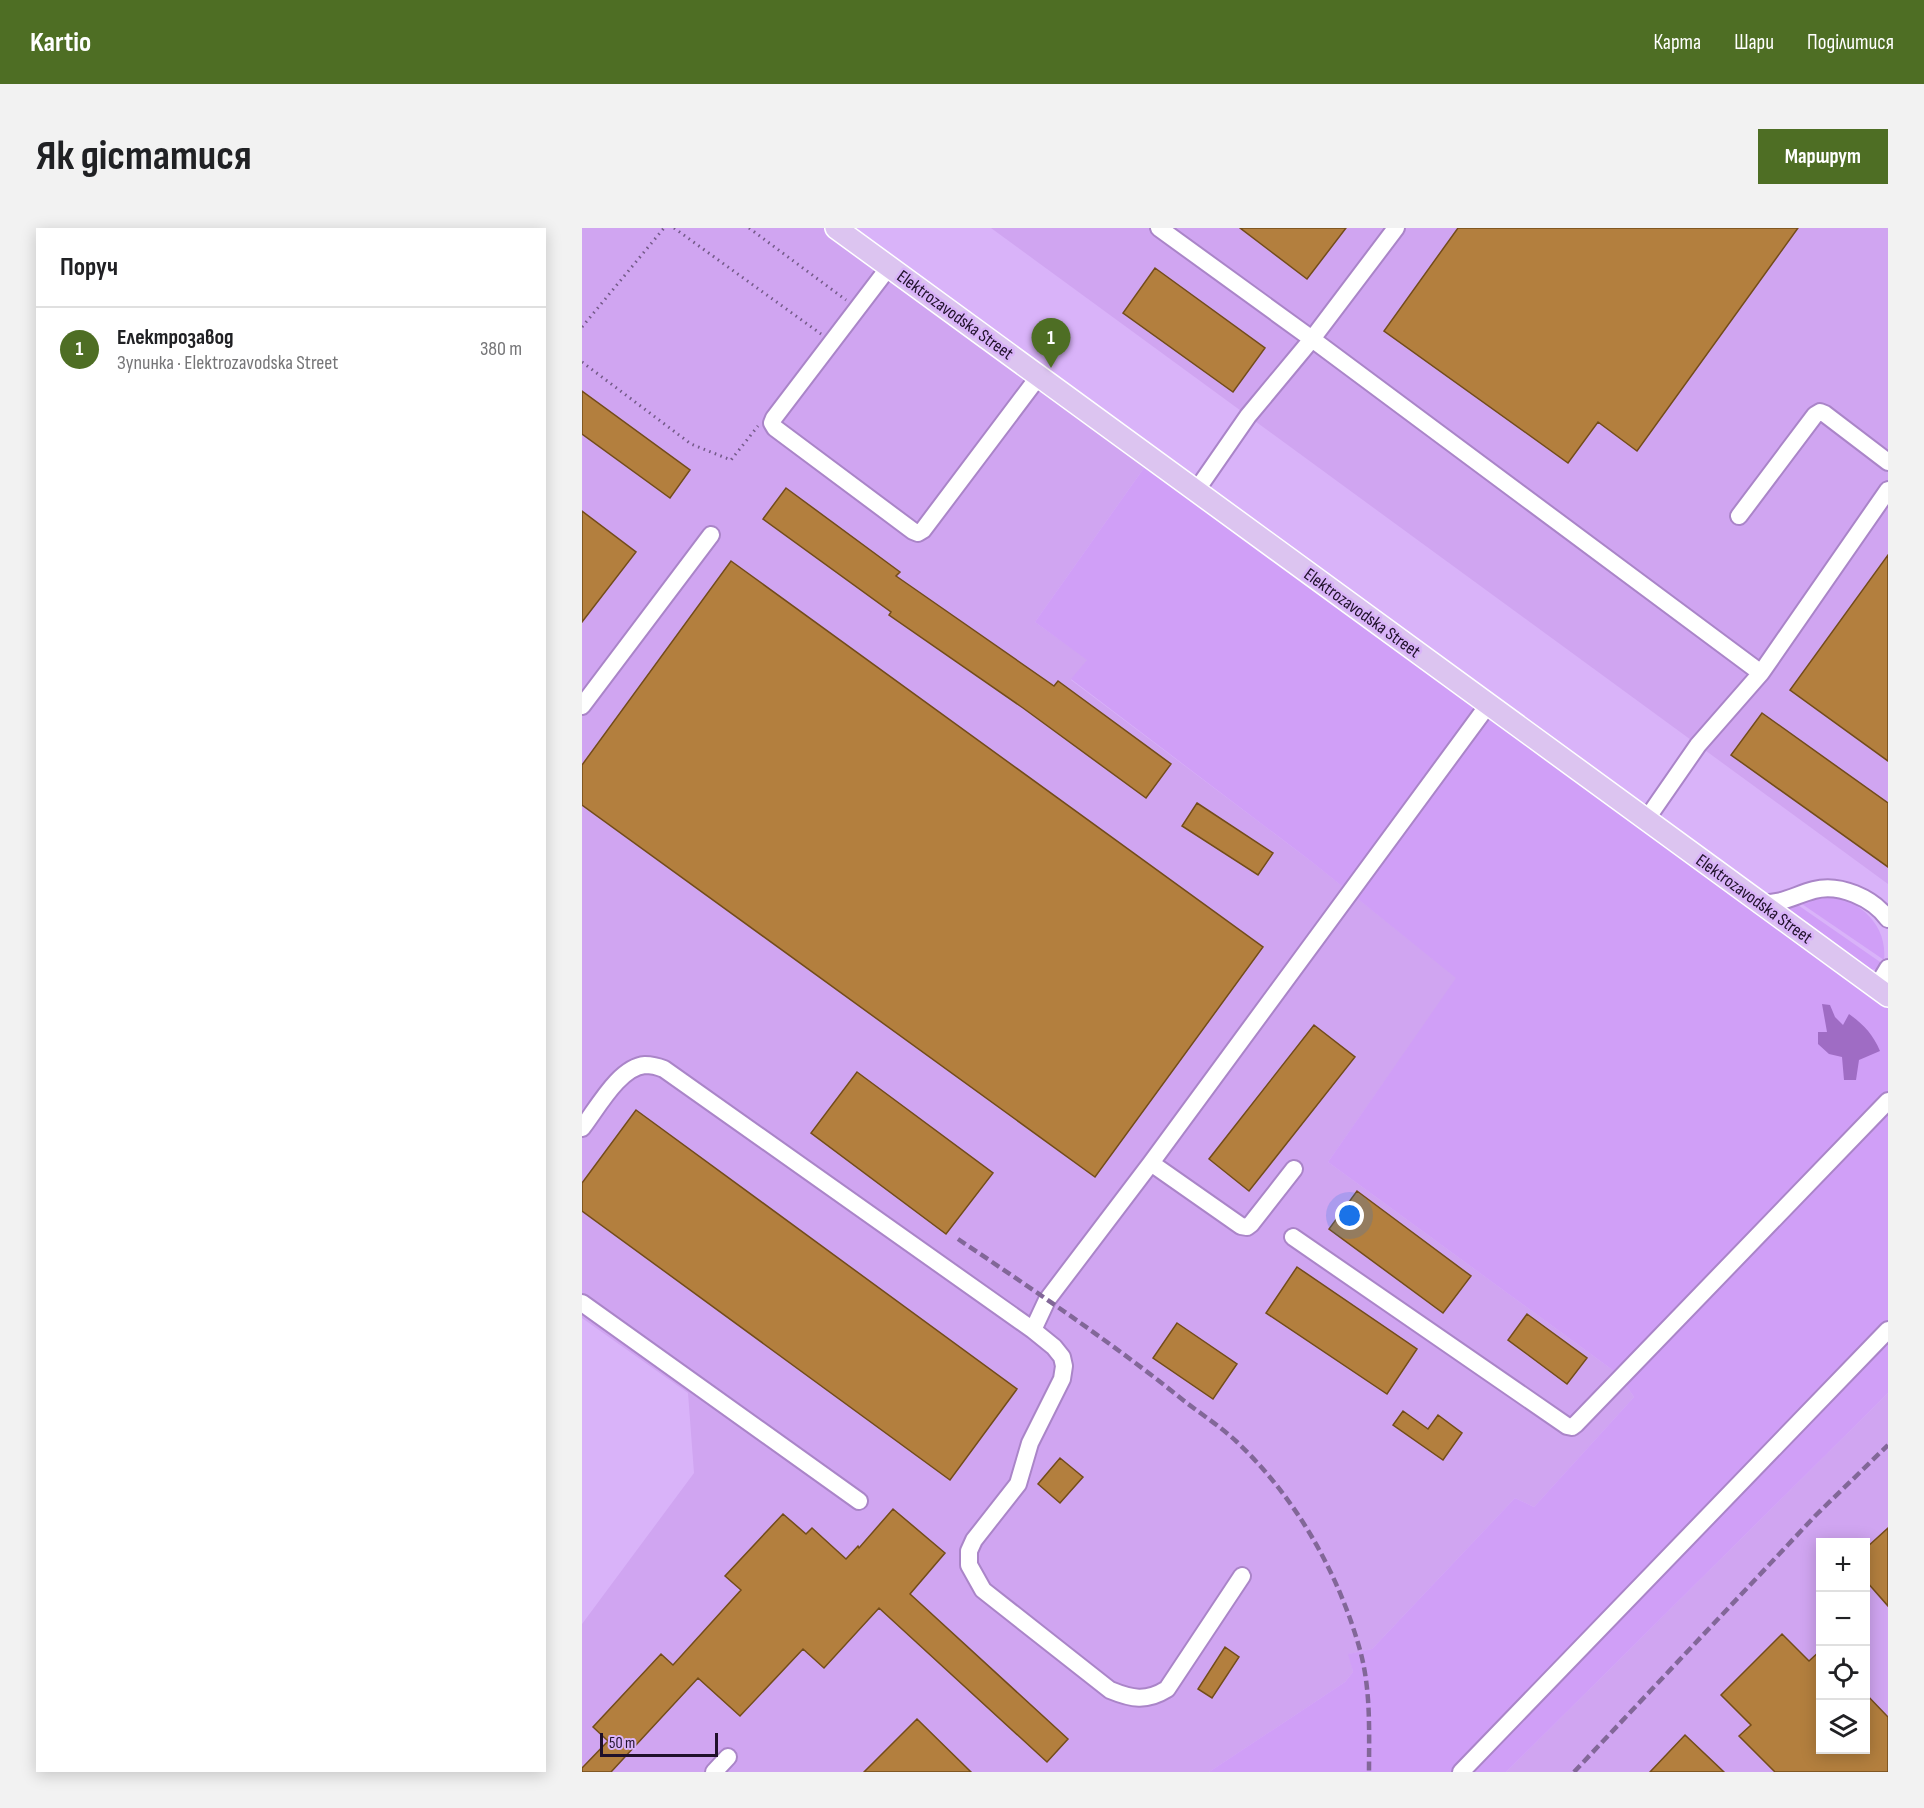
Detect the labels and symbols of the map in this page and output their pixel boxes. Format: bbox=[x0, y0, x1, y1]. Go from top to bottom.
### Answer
street label: Elektrozavodska Street bbox=[893, 266, 1018, 365]
pin: 1 bbox=[1032, 318, 1070, 368]
street label: Elektrozavodska Street bbox=[1300, 564, 1425, 663]
street label: Elektrozavodska Street bbox=[1692, 850, 1817, 949]
your location bbox=[1335, 1201, 1364, 1230]
scale bar bbox=[600, 1730, 718, 1758]

